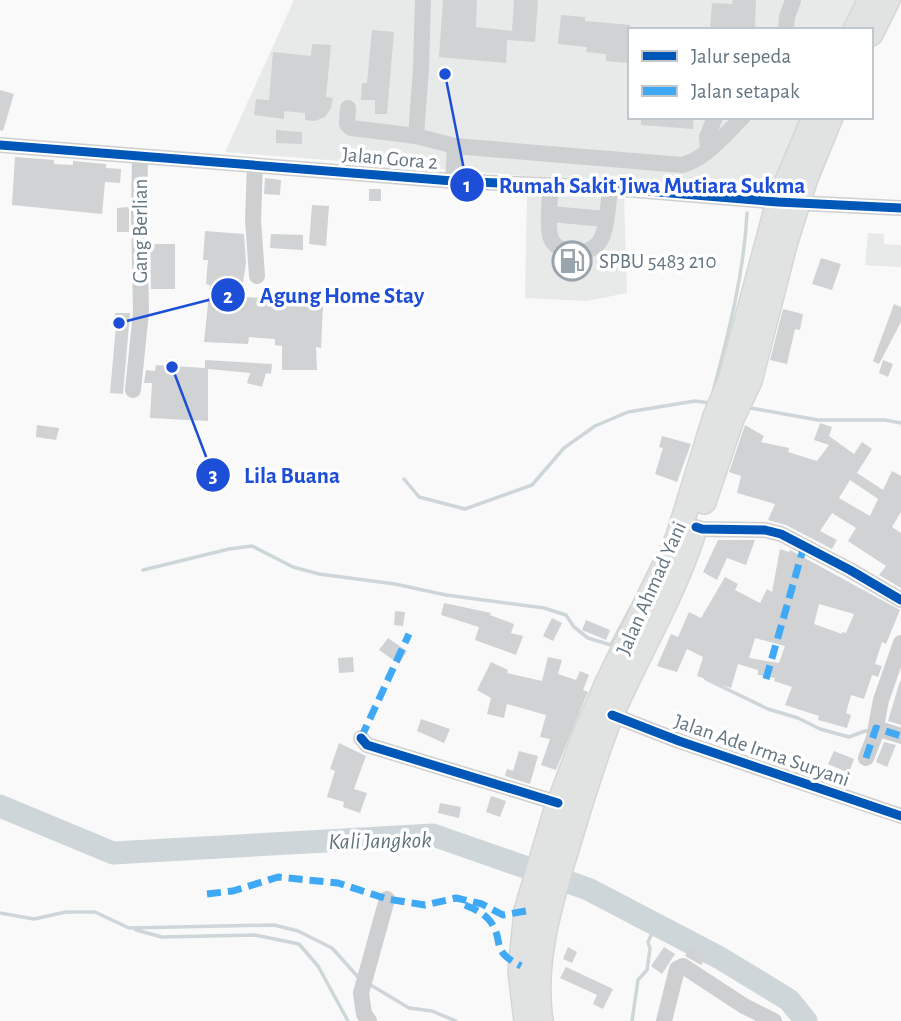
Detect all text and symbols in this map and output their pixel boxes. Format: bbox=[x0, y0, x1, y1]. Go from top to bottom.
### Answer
legend bbox=[628, 28, 873, 119]
text: Jalur sepeda bbox=[691, 46, 791, 67]
text: Jalan setapak bbox=[691, 81, 800, 102]
street label: Jalan Gora 2 bbox=[341, 144, 439, 173]
callout: Rumah Sakit Jiwa Mutiara Sukma bbox=[449, 163, 819, 207]
text: 1 bbox=[463, 175, 471, 196]
text: Rumah Sakit Jiwa Mutiara Sukma bbox=[499, 175, 805, 198]
street label: Gang Berlian bbox=[130, 179, 151, 283]
fuel station icon: SPBU 5483 210 bbox=[551, 240, 593, 282]
place label: SPBU 5483 210 bbox=[599, 251, 717, 272]
callout: Agung Home Stay bbox=[210, 273, 438, 317]
text: Agung Home Stay bbox=[260, 285, 425, 308]
text: 2 bbox=[223, 286, 233, 307]
callout: Lila Buana bbox=[195, 453, 354, 497]
text: 3 bbox=[208, 465, 218, 486]
text: Lila Buana bbox=[244, 465, 340, 488]
street label: Jalan Ahmad Yani bbox=[613, 518, 690, 658]
street label: Jalan Ade Irma Suryani bbox=[671, 711, 852, 790]
water label: Kali Jangkok bbox=[328, 829, 432, 854]

